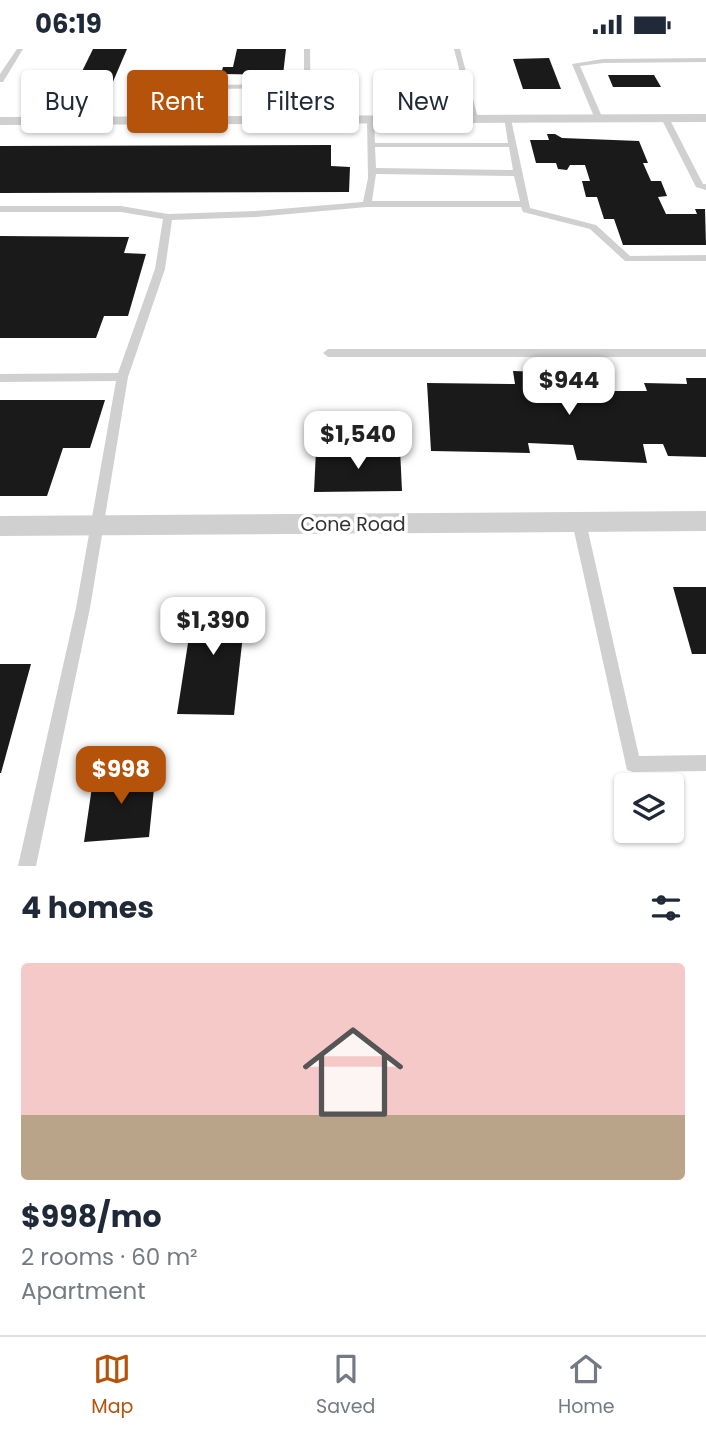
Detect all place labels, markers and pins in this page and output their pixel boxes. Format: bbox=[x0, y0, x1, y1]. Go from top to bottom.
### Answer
pin: $944 bbox=[528, 357, 610, 417]
pin: $1,540 bbox=[301, 411, 415, 471]
pin: $1,390 bbox=[156, 597, 270, 657]
pin: $998 bbox=[80, 747, 162, 806]

